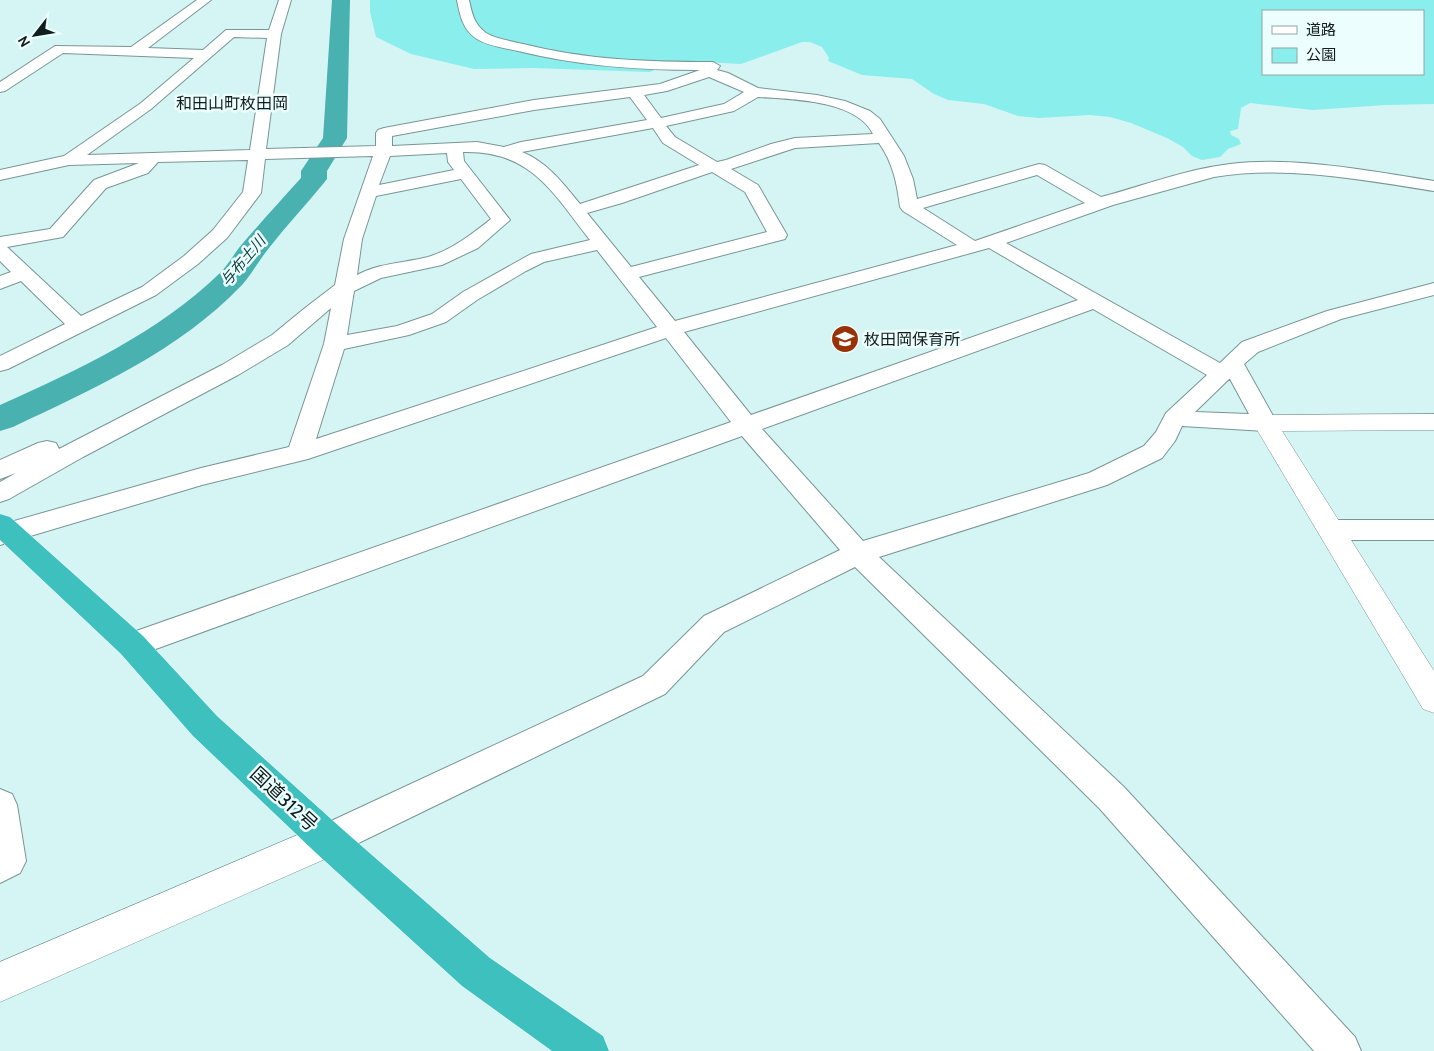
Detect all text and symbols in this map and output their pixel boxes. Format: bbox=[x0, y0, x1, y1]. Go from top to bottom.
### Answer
north arrow bbox=[10, 10, 60, 60]
legend bbox=[1262, 10, 1424, 75]
text: 道路 bbox=[1306, 21, 1336, 39]
text: N bbox=[14, 33, 34, 51]
text: 公園 bbox=[1306, 46, 1336, 64]
district label: 和田山町枚田岡 bbox=[176, 94, 288, 113]
water label: 与布土川 bbox=[217, 231, 270, 290]
school or university icon: 枚田岡保育所 bbox=[830, 324, 860, 354]
place label: 枚田岡保育所 bbox=[864, 330, 960, 349]
street label: 国道312号 bbox=[246, 762, 322, 836]

